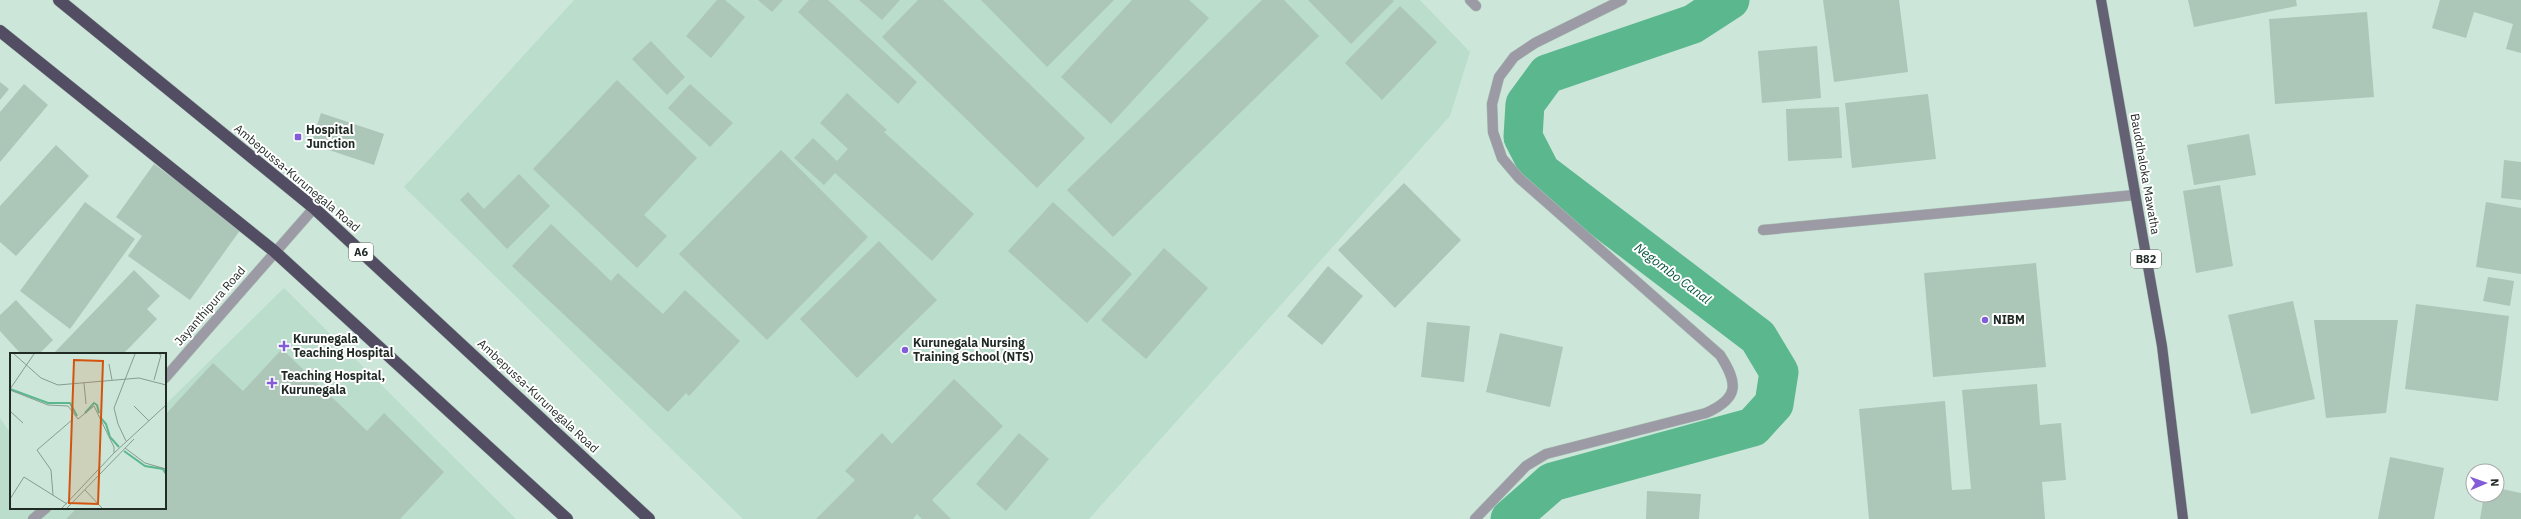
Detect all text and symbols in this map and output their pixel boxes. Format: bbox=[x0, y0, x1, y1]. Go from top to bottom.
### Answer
street label: Bauddhaloka Mawatha bbox=[2127, 112, 2164, 236]
street label: Ambepussa-Kurunegala Road bbox=[231, 120, 363, 235]
place label: Hospital Junction bbox=[306, 122, 355, 151]
marker: Hospital Junction bbox=[293, 132, 303, 142]
water label: Negombo Canal bbox=[1631, 239, 1715, 308]
road number: A6 bbox=[349, 243, 373, 261]
road number: B82 bbox=[2131, 250, 2161, 268]
street label: Jayanthipura Road bbox=[171, 263, 248, 349]
place label: NIBM bbox=[1993, 312, 2025, 327]
marker: NIBM bbox=[1980, 315, 1990, 325]
place label: Kurunegala Teaching Hospital bbox=[293, 331, 394, 360]
place label: Kurunegala Nursing Training School (NTS) bbox=[913, 335, 1034, 364]
street label: Ambepussa-Kurunegala Road bbox=[475, 336, 602, 456]
marker: Kurunegala Teaching Hospital bbox=[278, 340, 290, 352]
marker: Kurunegala Nursing Training School (NTS) bbox=[900, 345, 910, 355]
inset map bbox=[10, 353, 166, 509]
place label: Teaching Hospital, Kurunegala bbox=[281, 368, 385, 397]
marker: Teaching Hospital, Kurunegala bbox=[266, 377, 278, 389]
north arrow bbox=[2465, 463, 2505, 503]
text: N bbox=[2488, 478, 2502, 487]

